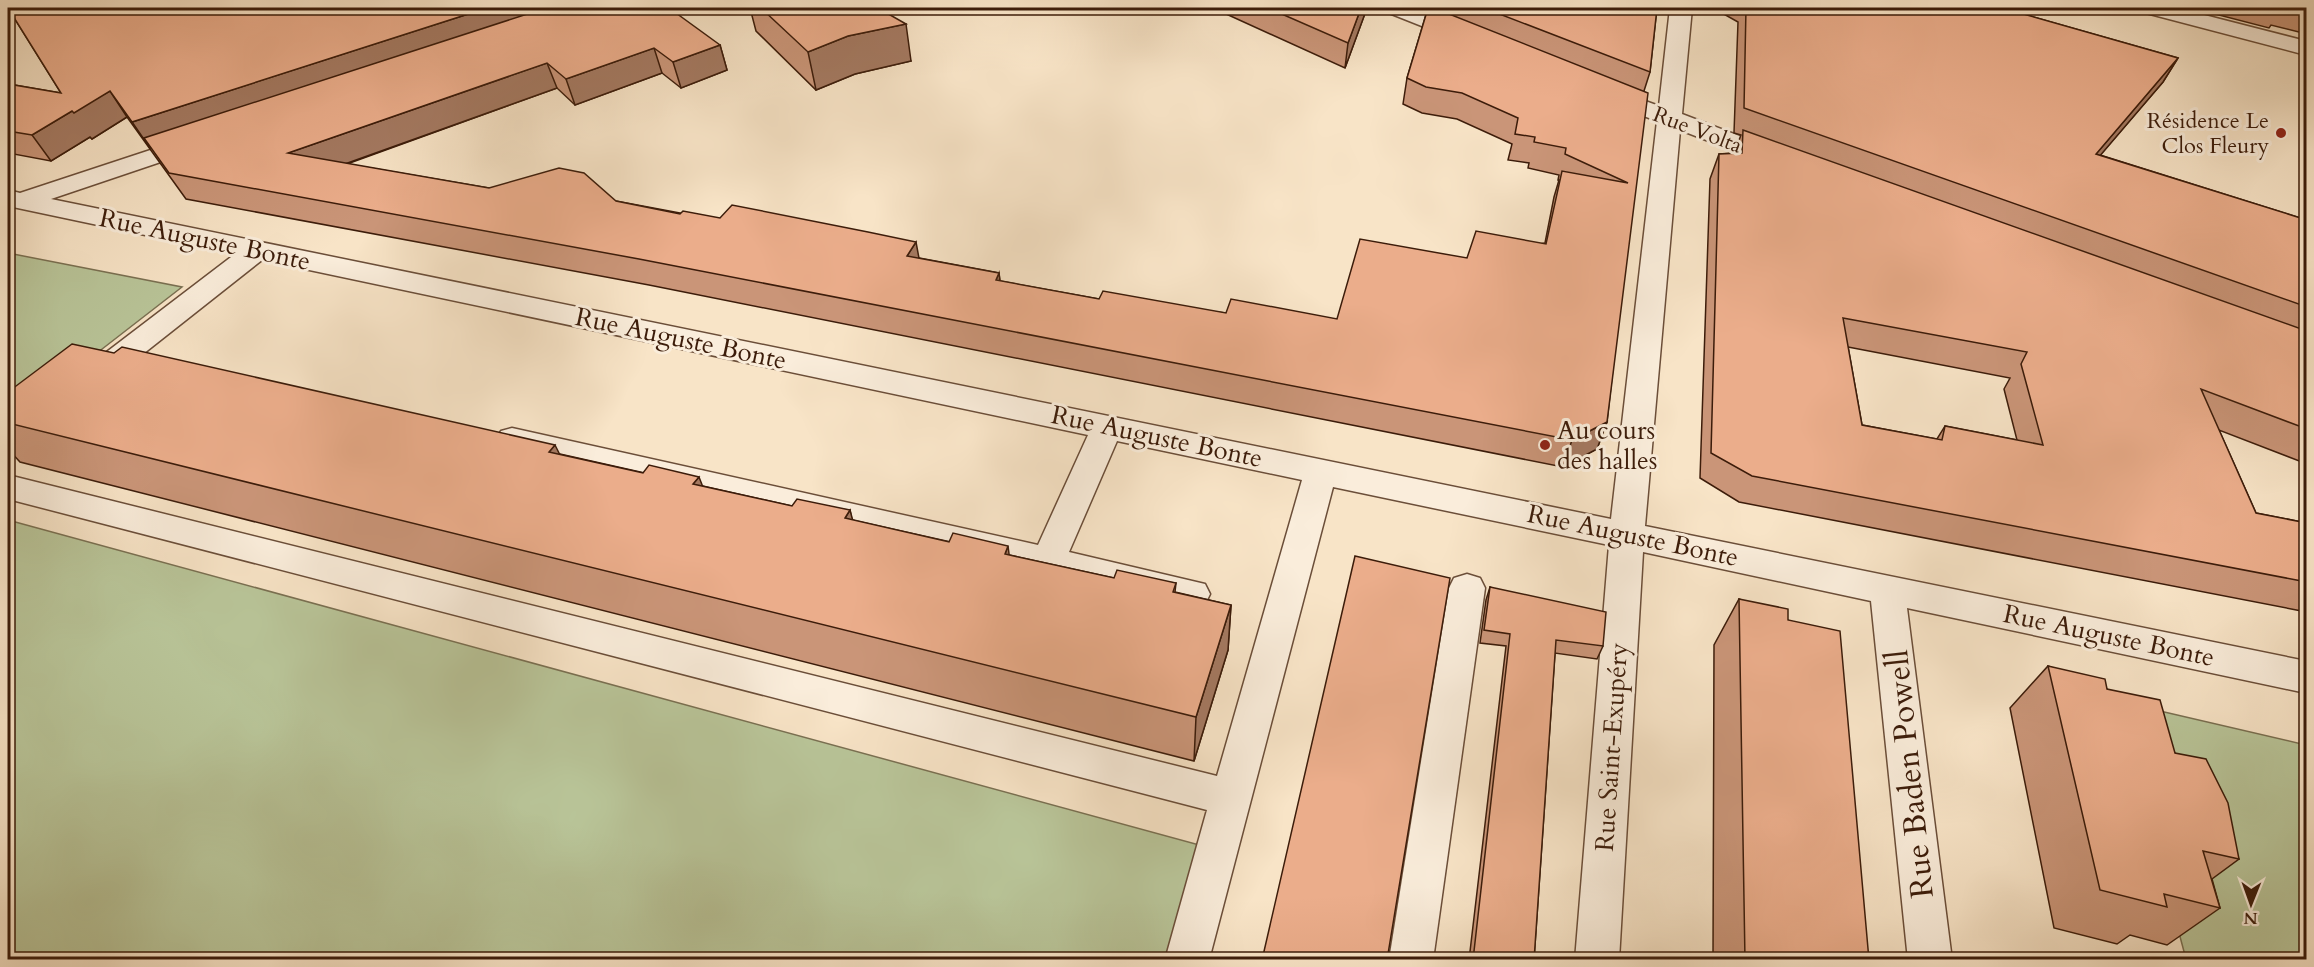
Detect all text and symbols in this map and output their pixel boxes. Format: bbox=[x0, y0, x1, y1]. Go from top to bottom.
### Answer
street label: Rue Volta bbox=[1649, 99, 1747, 161]
place label: Résidence Le Clos Fleury bbox=[2147, 106, 2269, 161]
marker: Résidence Le Clos Fleury bbox=[2274, 126, 2288, 140]
street label: Rue Auguste Bonte bbox=[96, 200, 314, 279]
street label: Rue Auguste Bonte bbox=[572, 299, 790, 378]
street label: Rue Auguste Bonte bbox=[1048, 397, 1266, 476]
place label: Au cours des halles bbox=[1557, 413, 1658, 478]
marker: Au cours des halles bbox=[1538, 438, 1552, 452]
street label: Rue Auguste Bonte bbox=[1524, 496, 1742, 575]
street label: Rue Auguste Bonte bbox=[2000, 596, 2218, 675]
street label: Rue Saint-Exupéry bbox=[1587, 641, 1636, 853]
street label: Rue Baden Powell bbox=[1875, 648, 1945, 900]
north arrow bbox=[2221, 874, 2281, 934]
text: N bbox=[2244, 907, 2258, 929]

